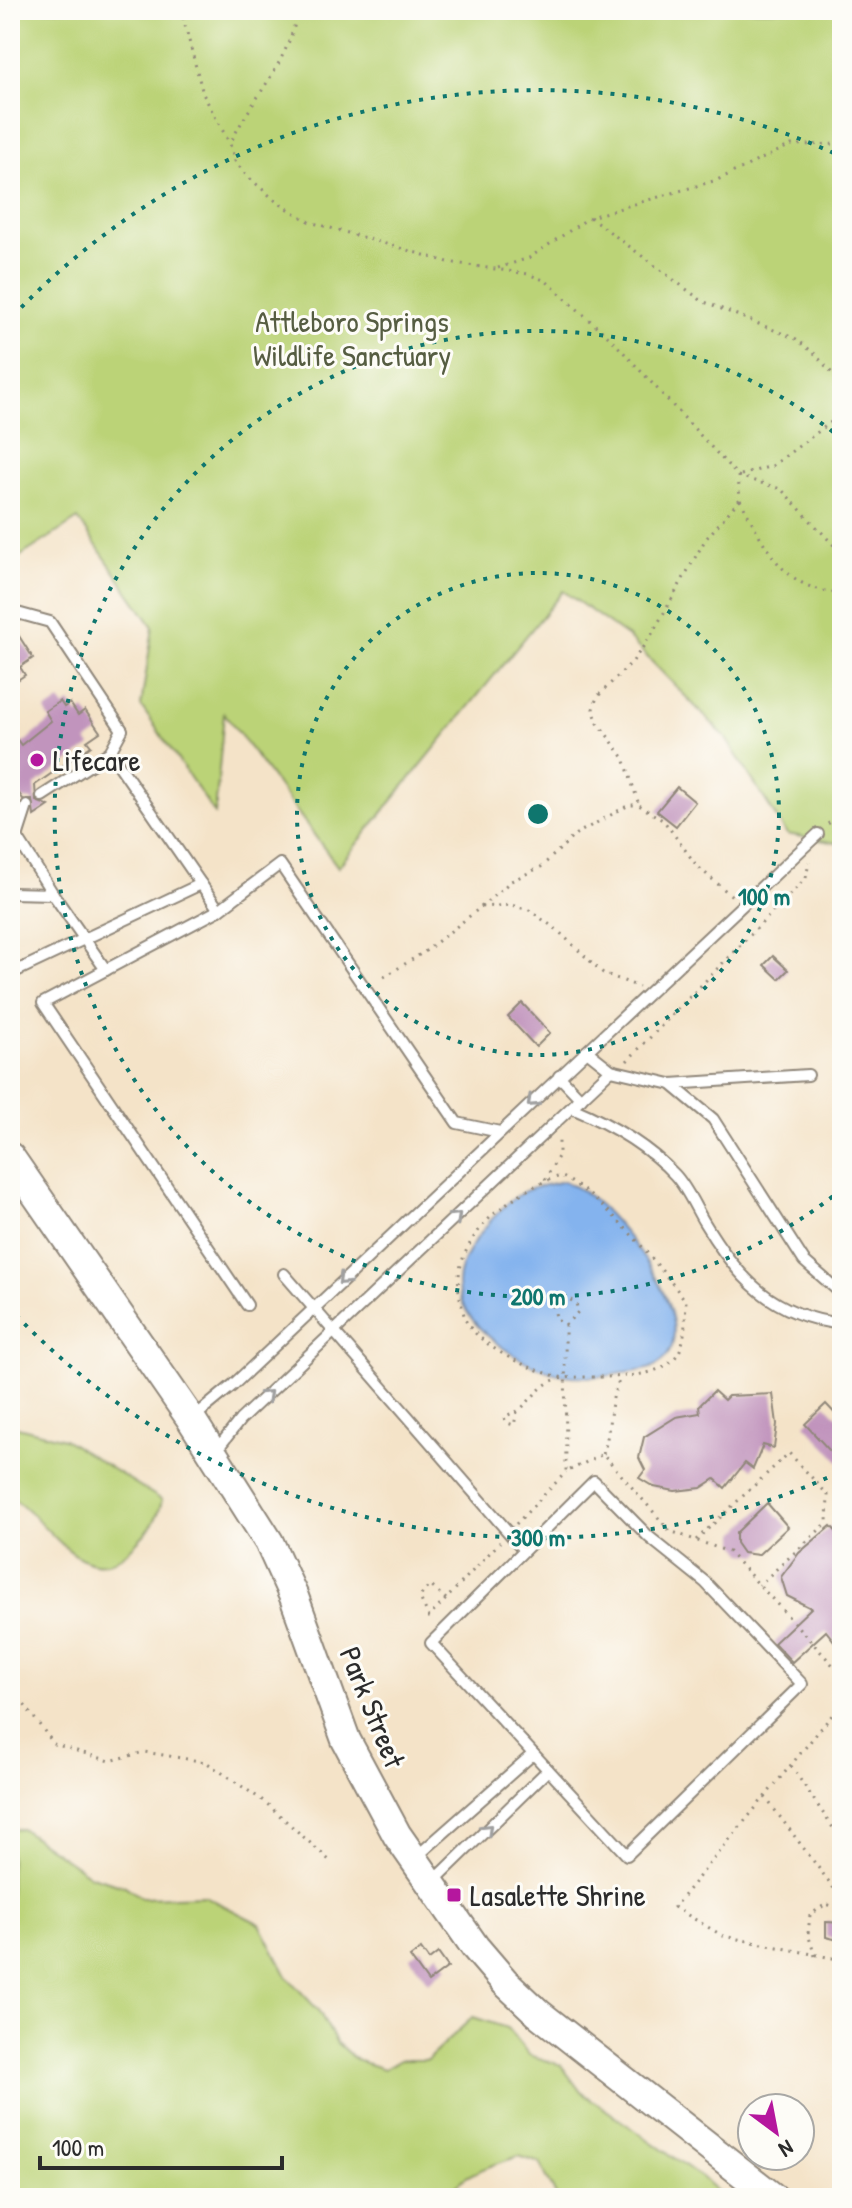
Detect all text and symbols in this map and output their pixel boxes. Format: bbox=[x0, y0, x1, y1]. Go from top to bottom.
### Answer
park label: Attleboro Springs Wildlife Sanctuary bbox=[253, 301, 451, 375]
place label: Lifecare bbox=[53, 740, 141, 780]
marker: Lifecare bbox=[28, 751, 46, 769]
centre of rings bbox=[524, 800, 552, 828]
text: 100 m bbox=[738, 880, 790, 912]
one-way arrow bbox=[527, 1092, 541, 1107]
one-way arrow bbox=[447, 1213, 462, 1227]
one-way arrow bbox=[338, 1271, 352, 1285]
text: 200 m bbox=[511, 1280, 565, 1312]
one-way arrow bbox=[258, 1390, 272, 1405]
text: 300 m bbox=[511, 1521, 565, 1553]
street label: Park Street bbox=[331, 1641, 416, 1774]
one-way arrow bbox=[478, 1824, 492, 1838]
place label: Lasalette Shrine bbox=[470, 1875, 646, 1915]
marker: Lasalette Shrine bbox=[445, 1886, 463, 1904]
north arrow bbox=[736, 2092, 816, 2172]
scale bar bbox=[40, 2120, 282, 2170]
text: 100 m bbox=[52, 2131, 104, 2163]
text: N bbox=[773, 2133, 800, 2165]

